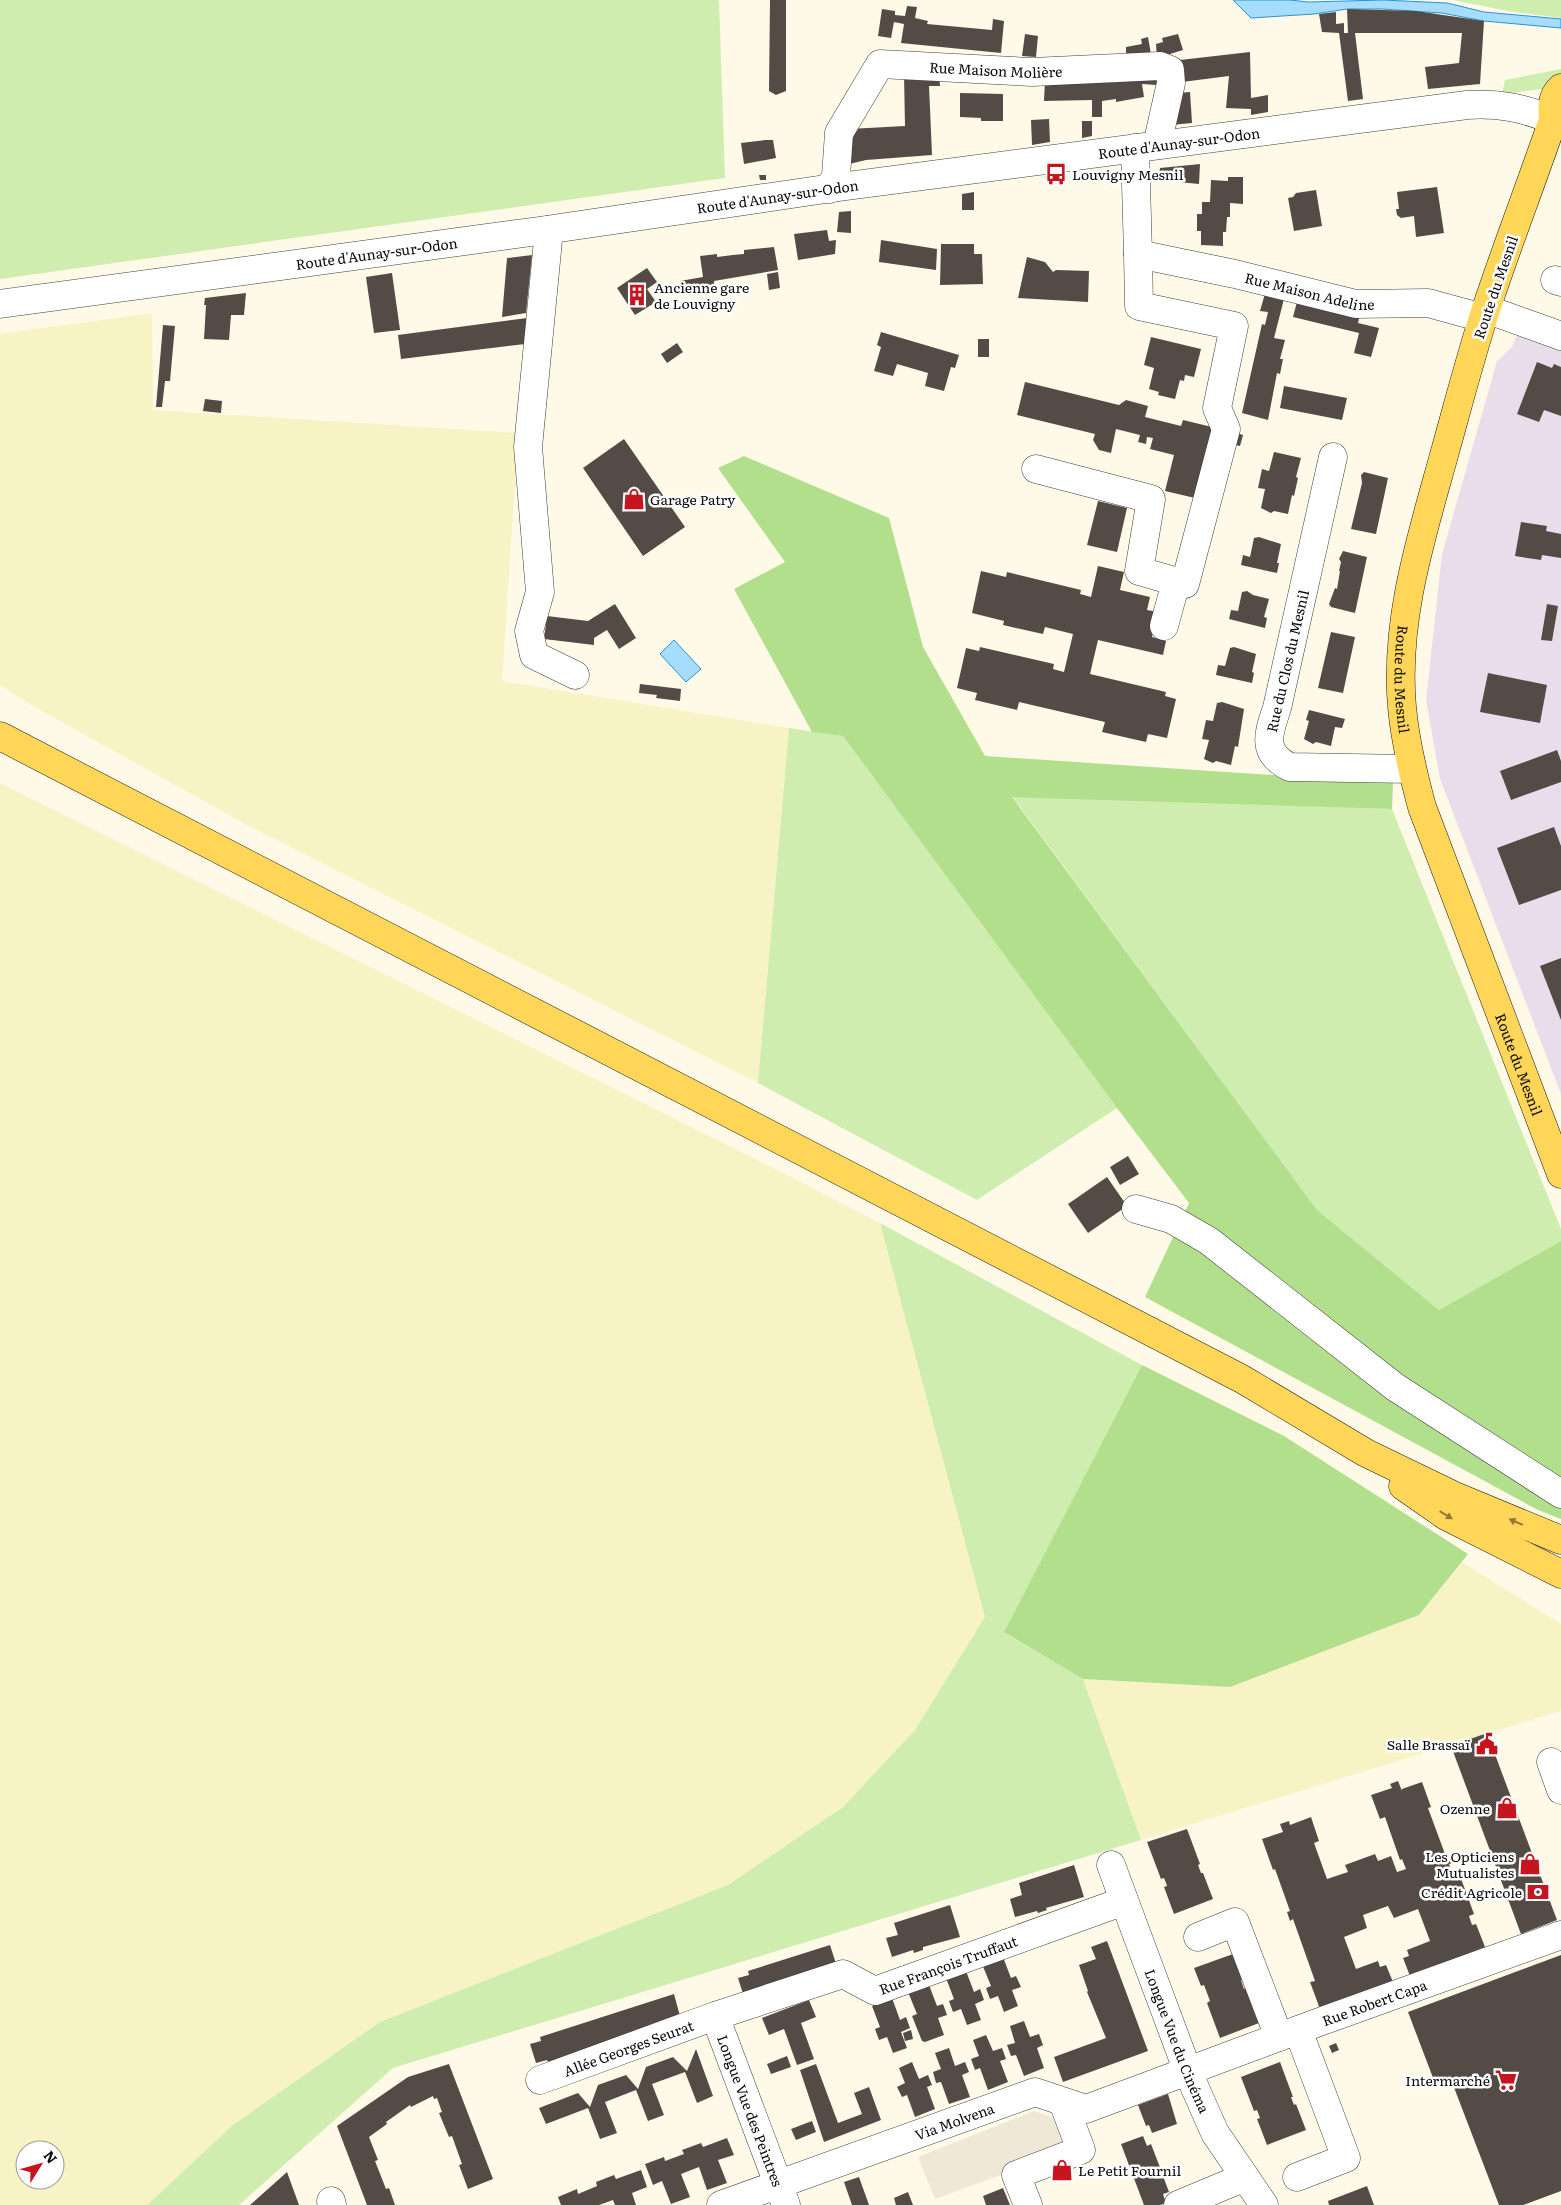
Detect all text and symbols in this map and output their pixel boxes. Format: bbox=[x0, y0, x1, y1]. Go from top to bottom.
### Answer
street label: Rue Maison Molière bbox=[929, 57, 1063, 82]
street label: Route d'Aunay-sur-Odon bbox=[1097, 122, 1261, 163]
bus stop icon: Louvigny Mesnil bbox=[1043, 161, 1069, 187]
place label: Louvigny Mesnil bbox=[1072, 164, 1184, 184]
street label: Route d'Aunay-sur-Odon bbox=[695, 175, 860, 218]
street label: Route d'Aunay-sur-Odon bbox=[294, 232, 459, 274]
street label: Route du Mesnil bbox=[1468, 232, 1522, 341]
street label: Rue Maison Adeline bbox=[1243, 267, 1375, 314]
place label: Ancienne gare de Louvigny bbox=[654, 277, 749, 313]
building icon: Ancienne gare de Louvigny bbox=[624, 282, 650, 308]
shop icon: Garage Patry bbox=[621, 486, 647, 512]
place label: Garage Patry bbox=[650, 489, 736, 509]
street label: Rue du Clos du Mesnil bbox=[1261, 588, 1313, 734]
street label: Route du Mesnil bbox=[1391, 624, 1415, 735]
street label: Route du Mesnil bbox=[1491, 1010, 1548, 1118]
one-way arrow bbox=[1440, 1511, 1453, 1520]
one-way arrow bbox=[1509, 1518, 1523, 1526]
public building icon: Salle Brassaï bbox=[1474, 1731, 1500, 1757]
place label: Salle Brassaï bbox=[1387, 1734, 1470, 1754]
shop icon: Ozenne bbox=[1494, 1795, 1520, 1821]
place label: Ozenne bbox=[1440, 1798, 1490, 1818]
place label: Les Opticiens Mutualistes bbox=[1425, 1846, 1514, 1882]
shop icon: Les Opticiens Mutualistes bbox=[1517, 1851, 1543, 1877]
bank icon: Crédit Agricole bbox=[1525, 1879, 1551, 1905]
place label: Crédit Agricole bbox=[1421, 1882, 1522, 1902]
street label: Rue François Truffaut bbox=[876, 1930, 1020, 1999]
street label: Longue Vue du Cinéma bbox=[1140, 1966, 1215, 2117]
street label: Rue Robert Capa bbox=[1319, 1974, 1430, 2030]
street label: Allée Georges Seurat bbox=[560, 2015, 696, 2081]
street label: Longue Vue des Peintres bbox=[713, 2032, 788, 2189]
supermarket icon: Intermarché bbox=[1493, 2067, 1519, 2093]
place label: Intermarché bbox=[1405, 2070, 1490, 2090]
street label: Via Molvena bbox=[912, 2097, 997, 2145]
north arrow bbox=[15, 2140, 65, 2190]
text: N bbox=[40, 2146, 63, 2167]
shop icon: Le Petit Fournil bbox=[1049, 2157, 1075, 2183]
place label: Le Petit Fournil bbox=[1078, 2160, 1181, 2180]

